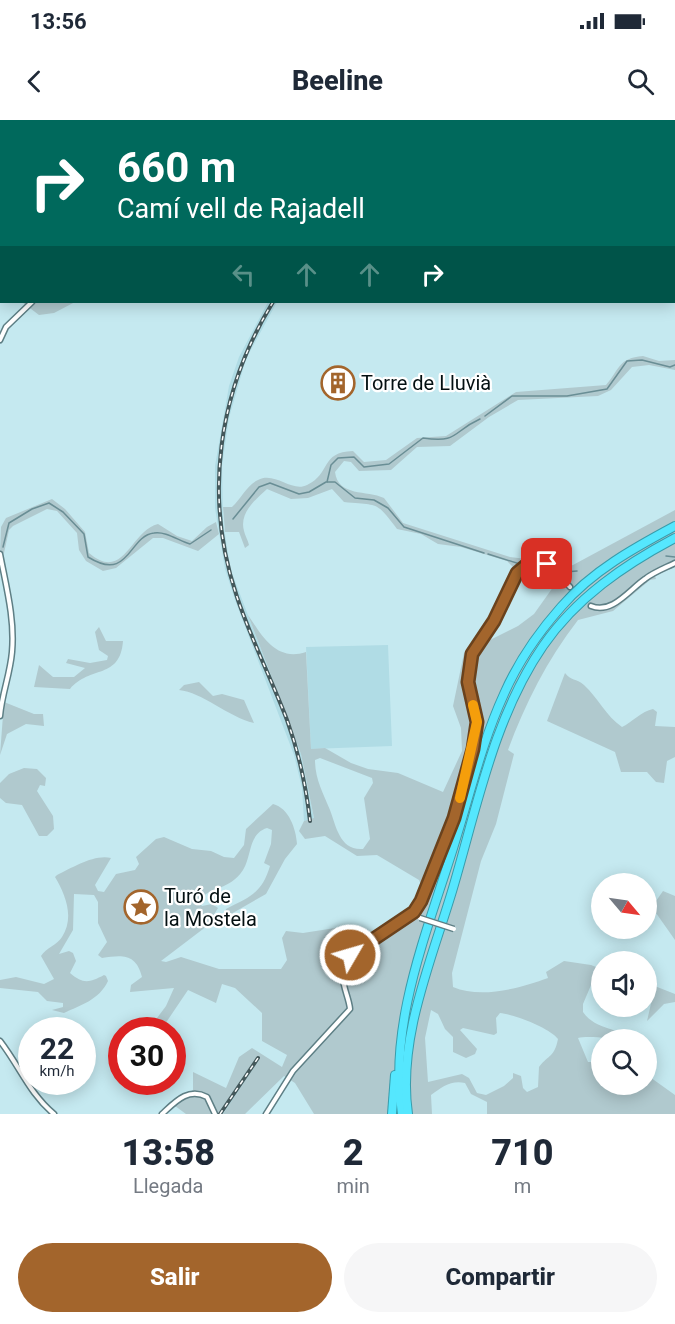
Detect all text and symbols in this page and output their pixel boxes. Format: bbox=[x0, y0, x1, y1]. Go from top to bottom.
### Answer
text: 13:56 bbox=[30, 9, 87, 34]
icon: back bbox=[18, 65, 51, 98]
text: Beeline bbox=[292, 65, 383, 97]
icon: search bbox=[624, 65, 657, 98]
text: 660 m bbox=[117, 143, 236, 192]
icon: right bbox=[18, 144, 96, 222]
text: Camí vell de Rajadell bbox=[117, 193, 365, 225]
icon: left bbox=[227, 258, 260, 291]
icon: ahead bbox=[290, 258, 323, 291]
icon: ahead bbox=[353, 258, 386, 291]
icon: right bbox=[416, 258, 449, 291]
building icon: Torre de Lluvià bbox=[320, 365, 356, 401]
place label: Torre de Lluvià bbox=[361, 371, 491, 395]
pin bbox=[521, 538, 572, 589]
icon: arrive bbox=[530, 547, 563, 580]
north arrow bbox=[591, 873, 657, 939]
map controls bbox=[591, 873, 657, 1095]
place label: Turó de la Mostela bbox=[164, 884, 257, 931]
place icon: Turó de la Mostela bbox=[123, 889, 159, 925]
position arrow bbox=[318, 923, 382, 987]
button: sound bbox=[591, 951, 657, 1017]
speed limit sign: 30 bbox=[108, 1017, 186, 1095]
button: search bbox=[591, 1029, 657, 1095]
text: 22 bbox=[40, 1031, 74, 1066]
text: km/h bbox=[39, 1062, 75, 1080]
text: 13:58 bbox=[121, 1132, 215, 1174]
text: 2 bbox=[343, 1132, 364, 1174]
text: 710 bbox=[491, 1132, 554, 1174]
text: Llegada bbox=[133, 1174, 203, 1198]
text: min bbox=[336, 1174, 370, 1198]
text: m bbox=[514, 1174, 531, 1198]
button: Salir bbox=[18, 1243, 332, 1312]
button: Compartir bbox=[344, 1243, 657, 1312]

